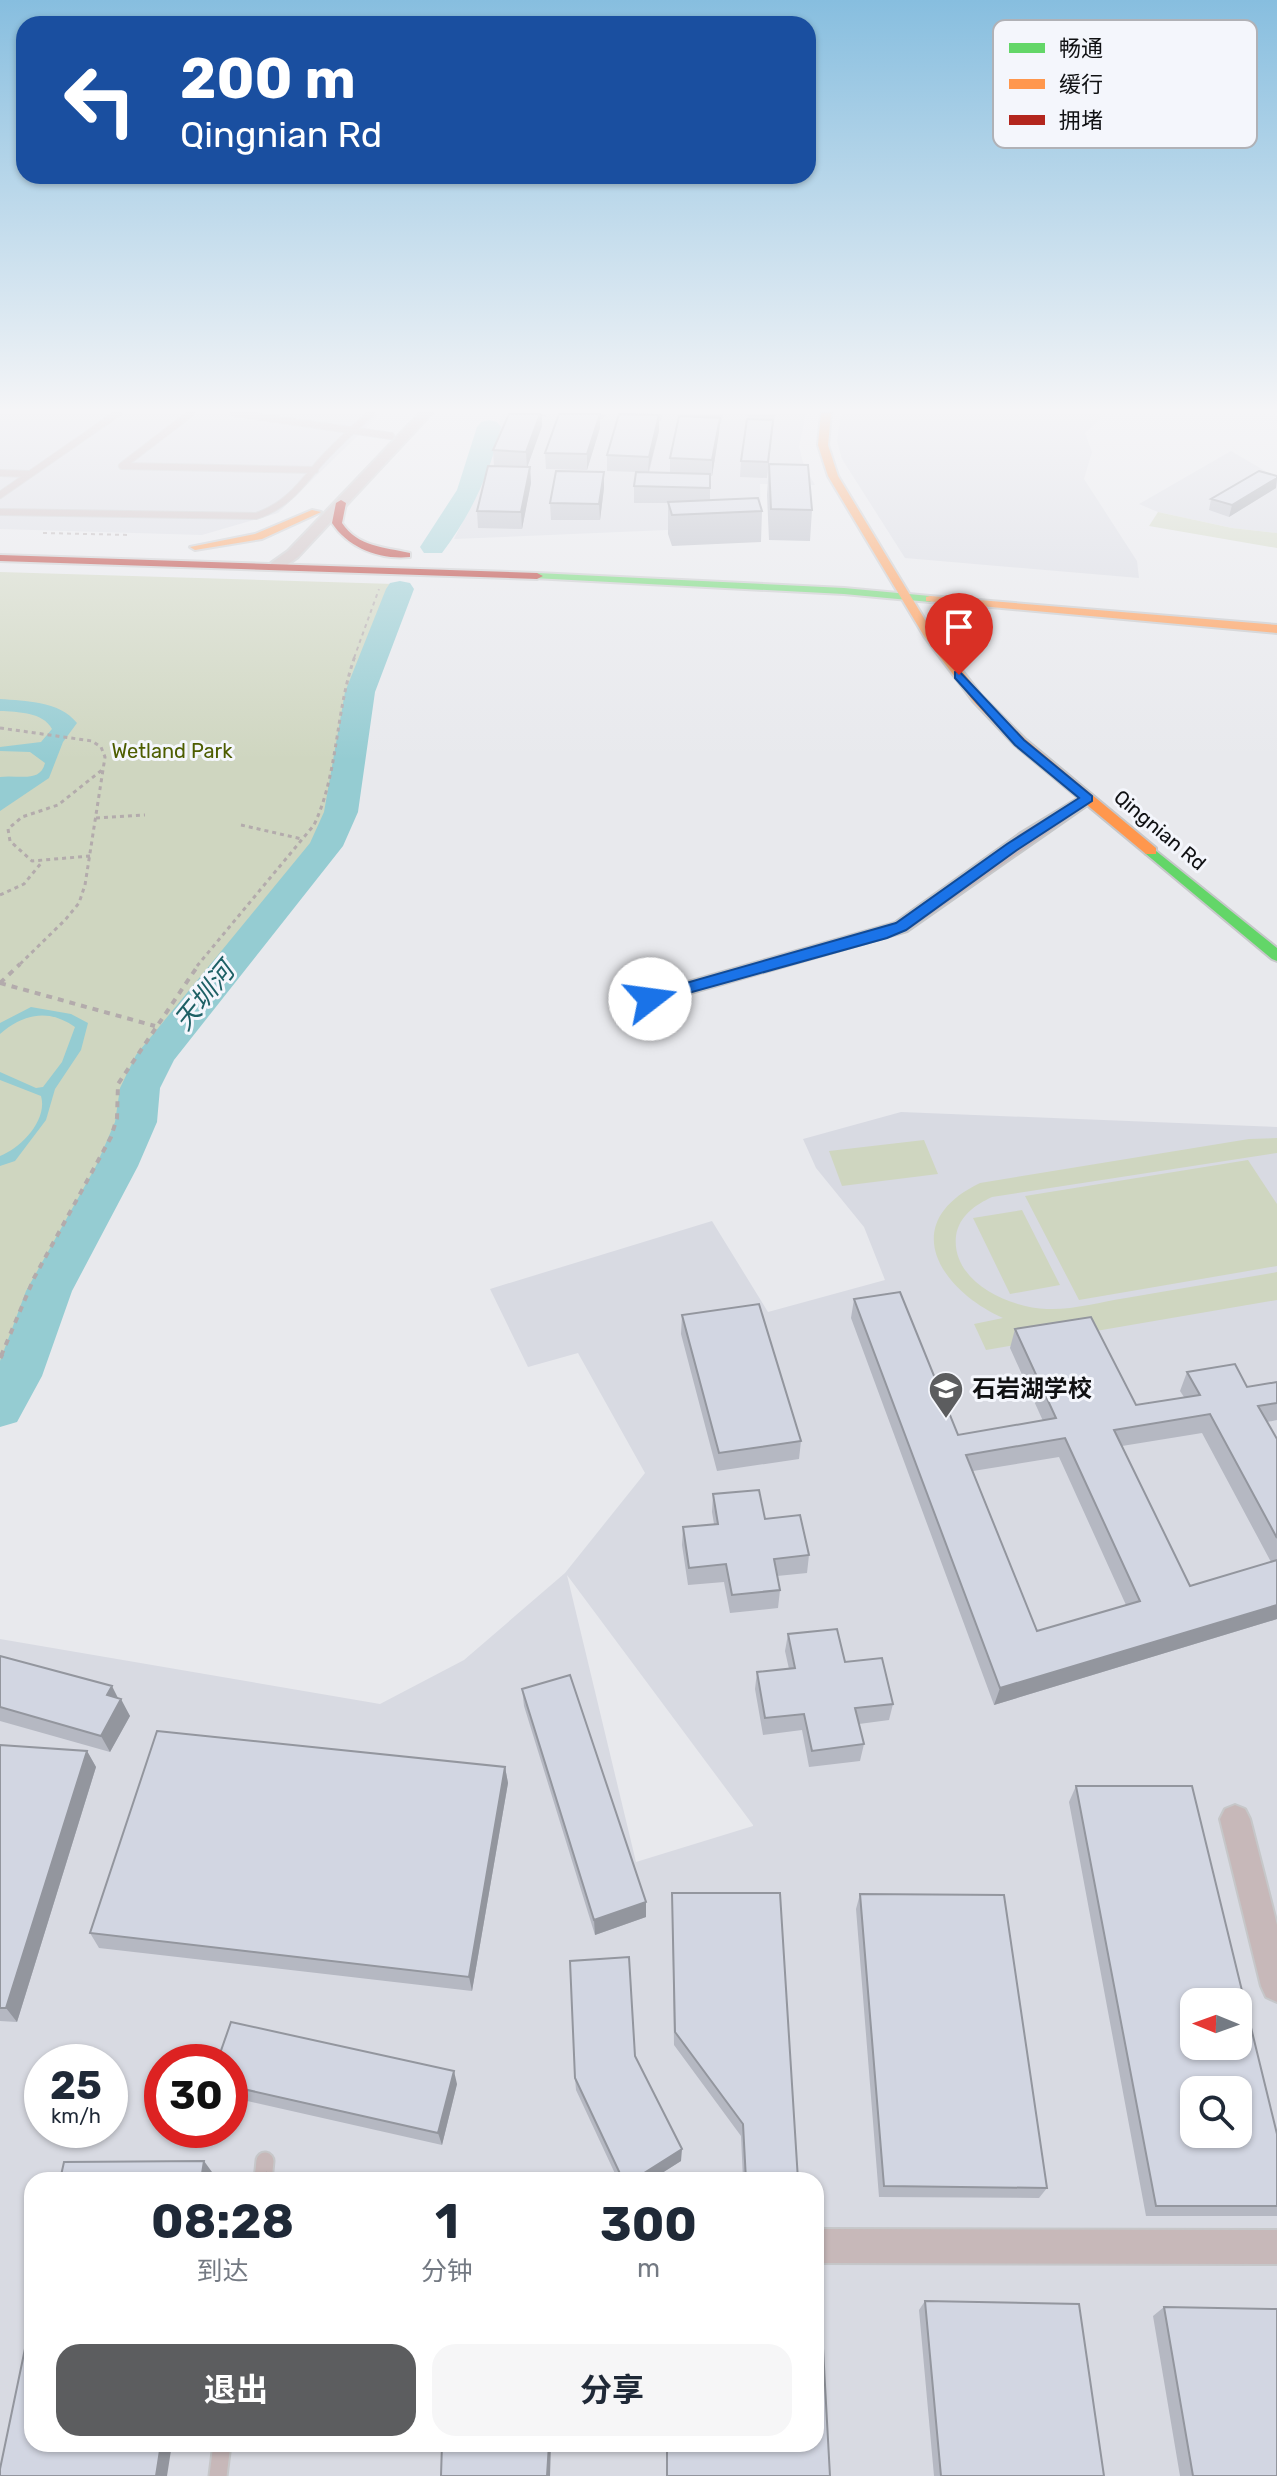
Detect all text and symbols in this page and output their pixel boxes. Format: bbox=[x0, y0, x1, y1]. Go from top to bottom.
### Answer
legend bbox=[993, 20, 1257, 148]
text: 畅通 bbox=[1059, 35, 1103, 62]
text: 200 m bbox=[180, 46, 356, 112]
icon: left bbox=[48, 48, 152, 152]
text: 缓行 bbox=[1059, 71, 1103, 98]
text: 拥堵 bbox=[1059, 107, 1103, 134]
text: Qingnian Rd bbox=[180, 113, 382, 156]
pin bbox=[925, 593, 993, 675]
icon: arrive bbox=[937, 605, 981, 649]
park label: Wetland Park bbox=[112, 739, 233, 763]
street label: Qingnian Rd bbox=[1109, 785, 1211, 875]
water label: 天圳河 bbox=[168, 952, 244, 1036]
position arrow bbox=[608, 957, 692, 1041]
school or university icon: 石岩湖学校 bbox=[927, 1370, 965, 1420]
place label: 石岩湖学校 bbox=[972, 1375, 1092, 1403]
north arrow bbox=[1180, 1988, 1252, 2060]
map controls bbox=[1180, 1988, 1252, 2148]
speed limit sign: 30 bbox=[144, 2044, 248, 2148]
text: 25 bbox=[50, 2062, 102, 2109]
button: search bbox=[1180, 2076, 1252, 2148]
text: km/h bbox=[51, 2104, 101, 2128]
text: 08:28 bbox=[151, 2193, 294, 2250]
text: 1 bbox=[435, 2193, 459, 2250]
text: 300 bbox=[600, 2196, 697, 2253]
text: m bbox=[637, 2253, 660, 2284]
text: 到达 bbox=[196, 2256, 248, 2287]
text: 分钟 bbox=[421, 2256, 473, 2287]
button: 退出 bbox=[56, 2344, 416, 2436]
button: 分享 bbox=[432, 2344, 792, 2436]

